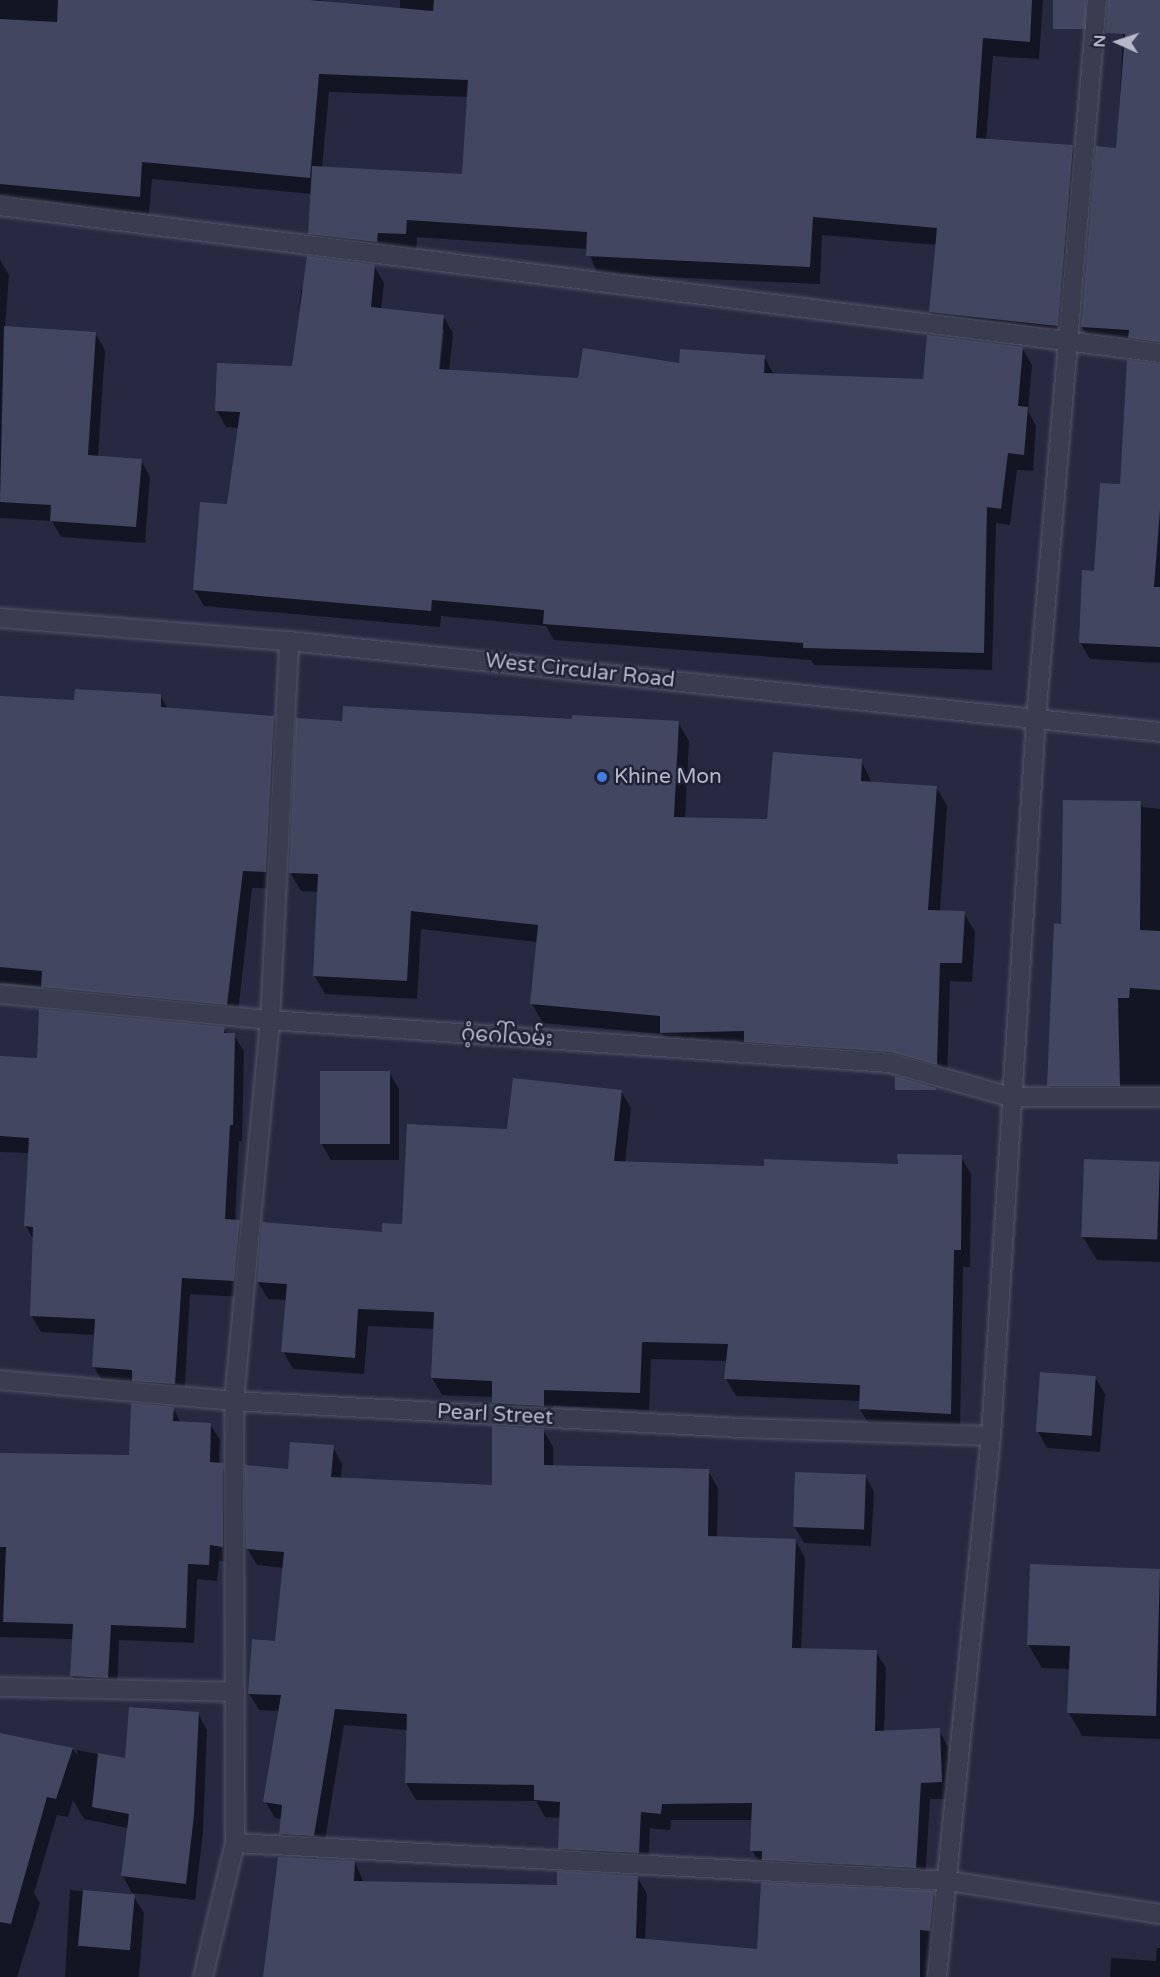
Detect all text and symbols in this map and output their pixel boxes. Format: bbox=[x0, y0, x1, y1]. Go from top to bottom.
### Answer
north arrow bbox=[1088, 12, 1148, 72]
text: N bbox=[1090, 34, 1110, 48]
street label: West Circular Road bbox=[484, 649, 676, 693]
place label: Khine Mon bbox=[614, 764, 722, 790]
marker: Khine Mon bbox=[595, 770, 609, 784]
street label: ဂံ့ဂေါ်လမ်း bbox=[460, 1021, 554, 1053]
street label: Pearl Street bbox=[436, 1399, 554, 1431]

